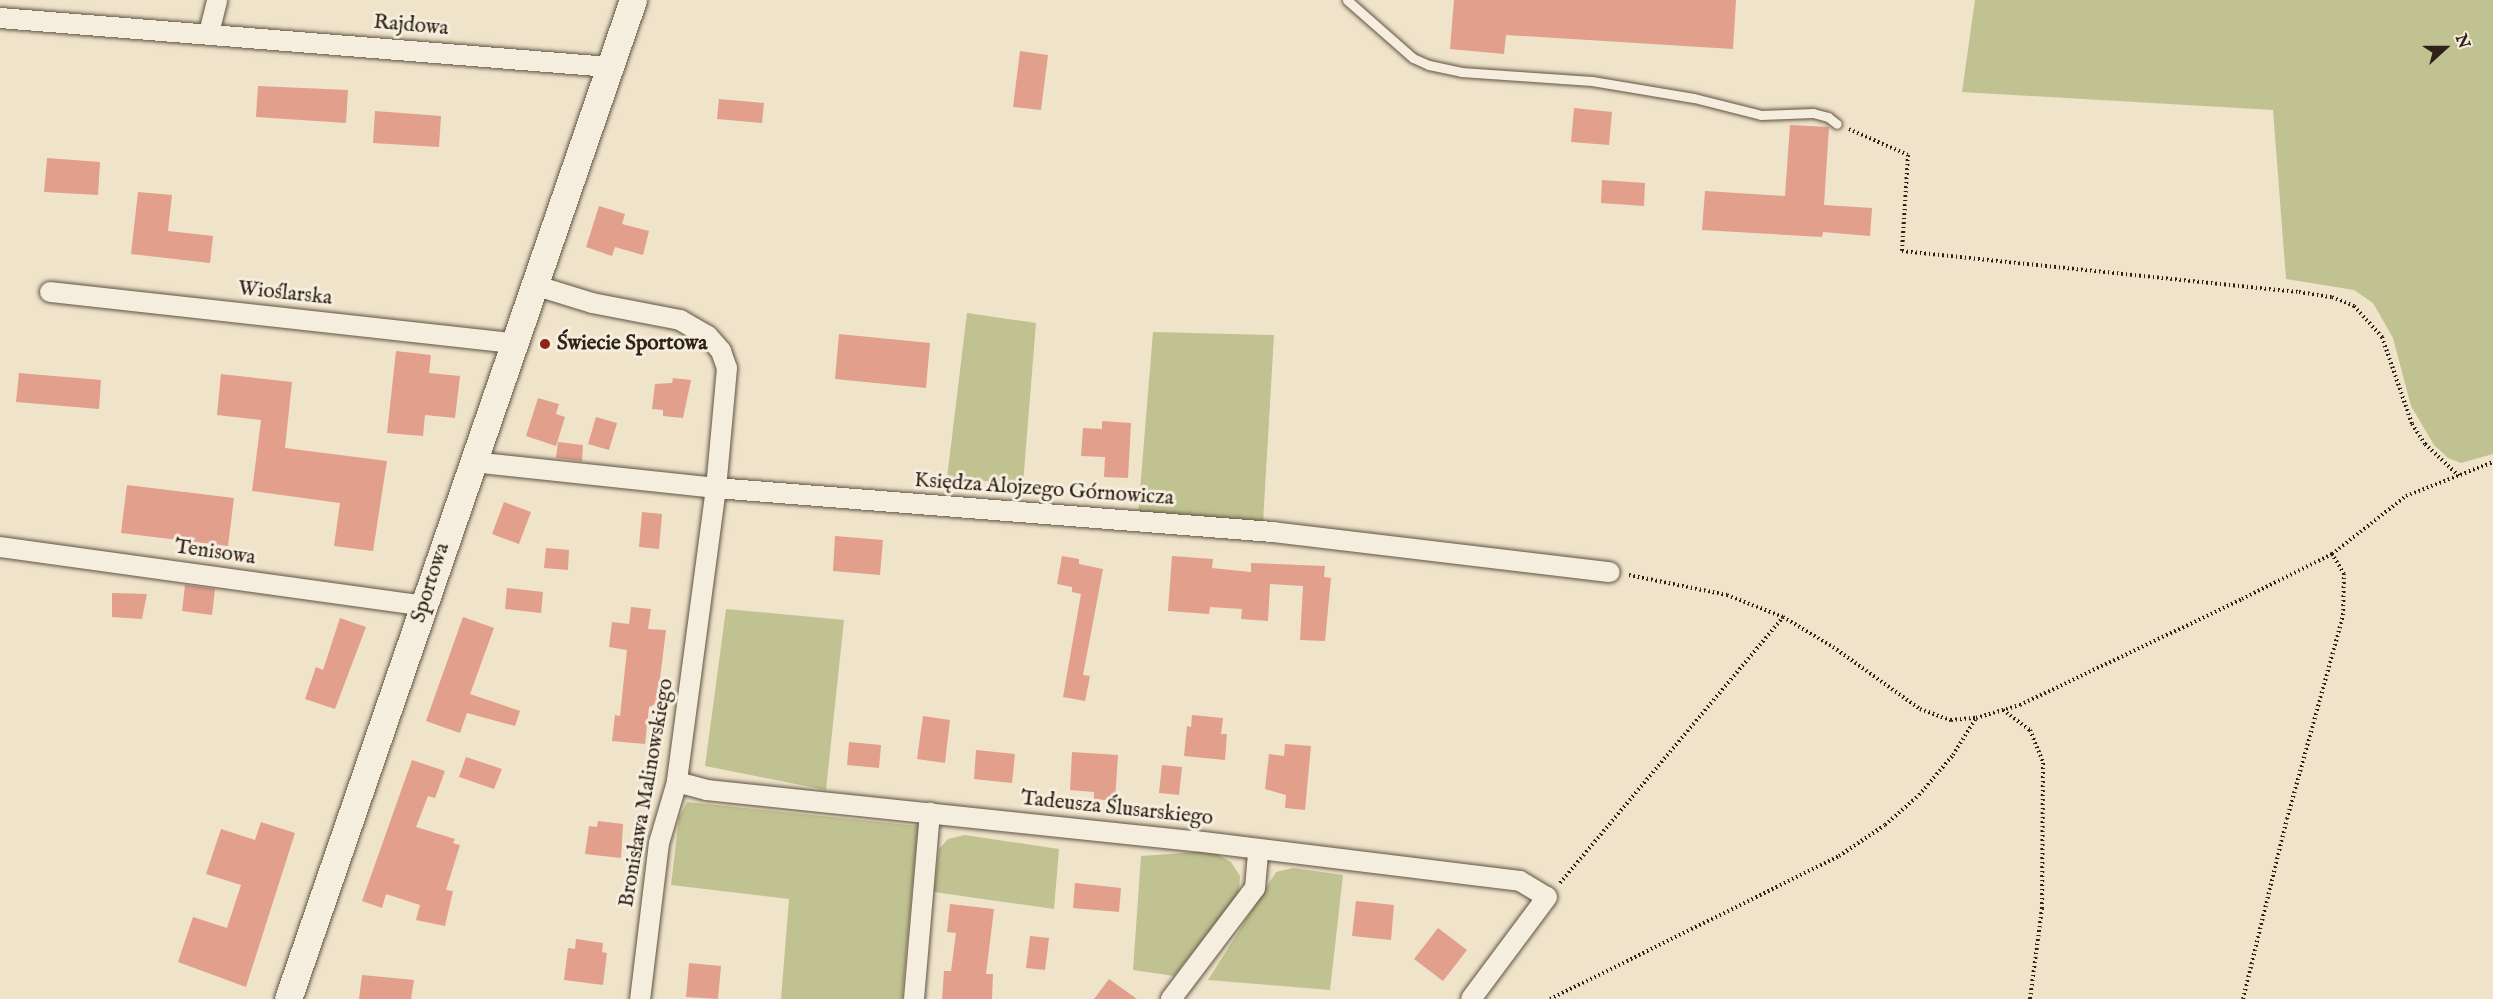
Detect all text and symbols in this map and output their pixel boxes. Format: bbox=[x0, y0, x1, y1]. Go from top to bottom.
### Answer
street label: Rajdowa bbox=[373, 10, 449, 42]
north arrow bbox=[2415, 18, 2475, 78]
text: N bbox=[2450, 32, 2474, 52]
street label: Wioślarska bbox=[237, 277, 333, 311]
place label: Świecie Sportowa bbox=[557, 331, 707, 357]
marker: Świecie Sportowa bbox=[538, 337, 552, 351]
street label: Księdza Alojzego Górnowicza bbox=[913, 468, 1175, 512]
street label: Tenisowa bbox=[173, 535, 257, 571]
street label: Sportowa bbox=[406, 540, 456, 626]
street label: Bronisława Malinowskiego bbox=[614, 677, 680, 909]
street label: Tadeusza Ślusarskiego bbox=[1020, 786, 1214, 832]

